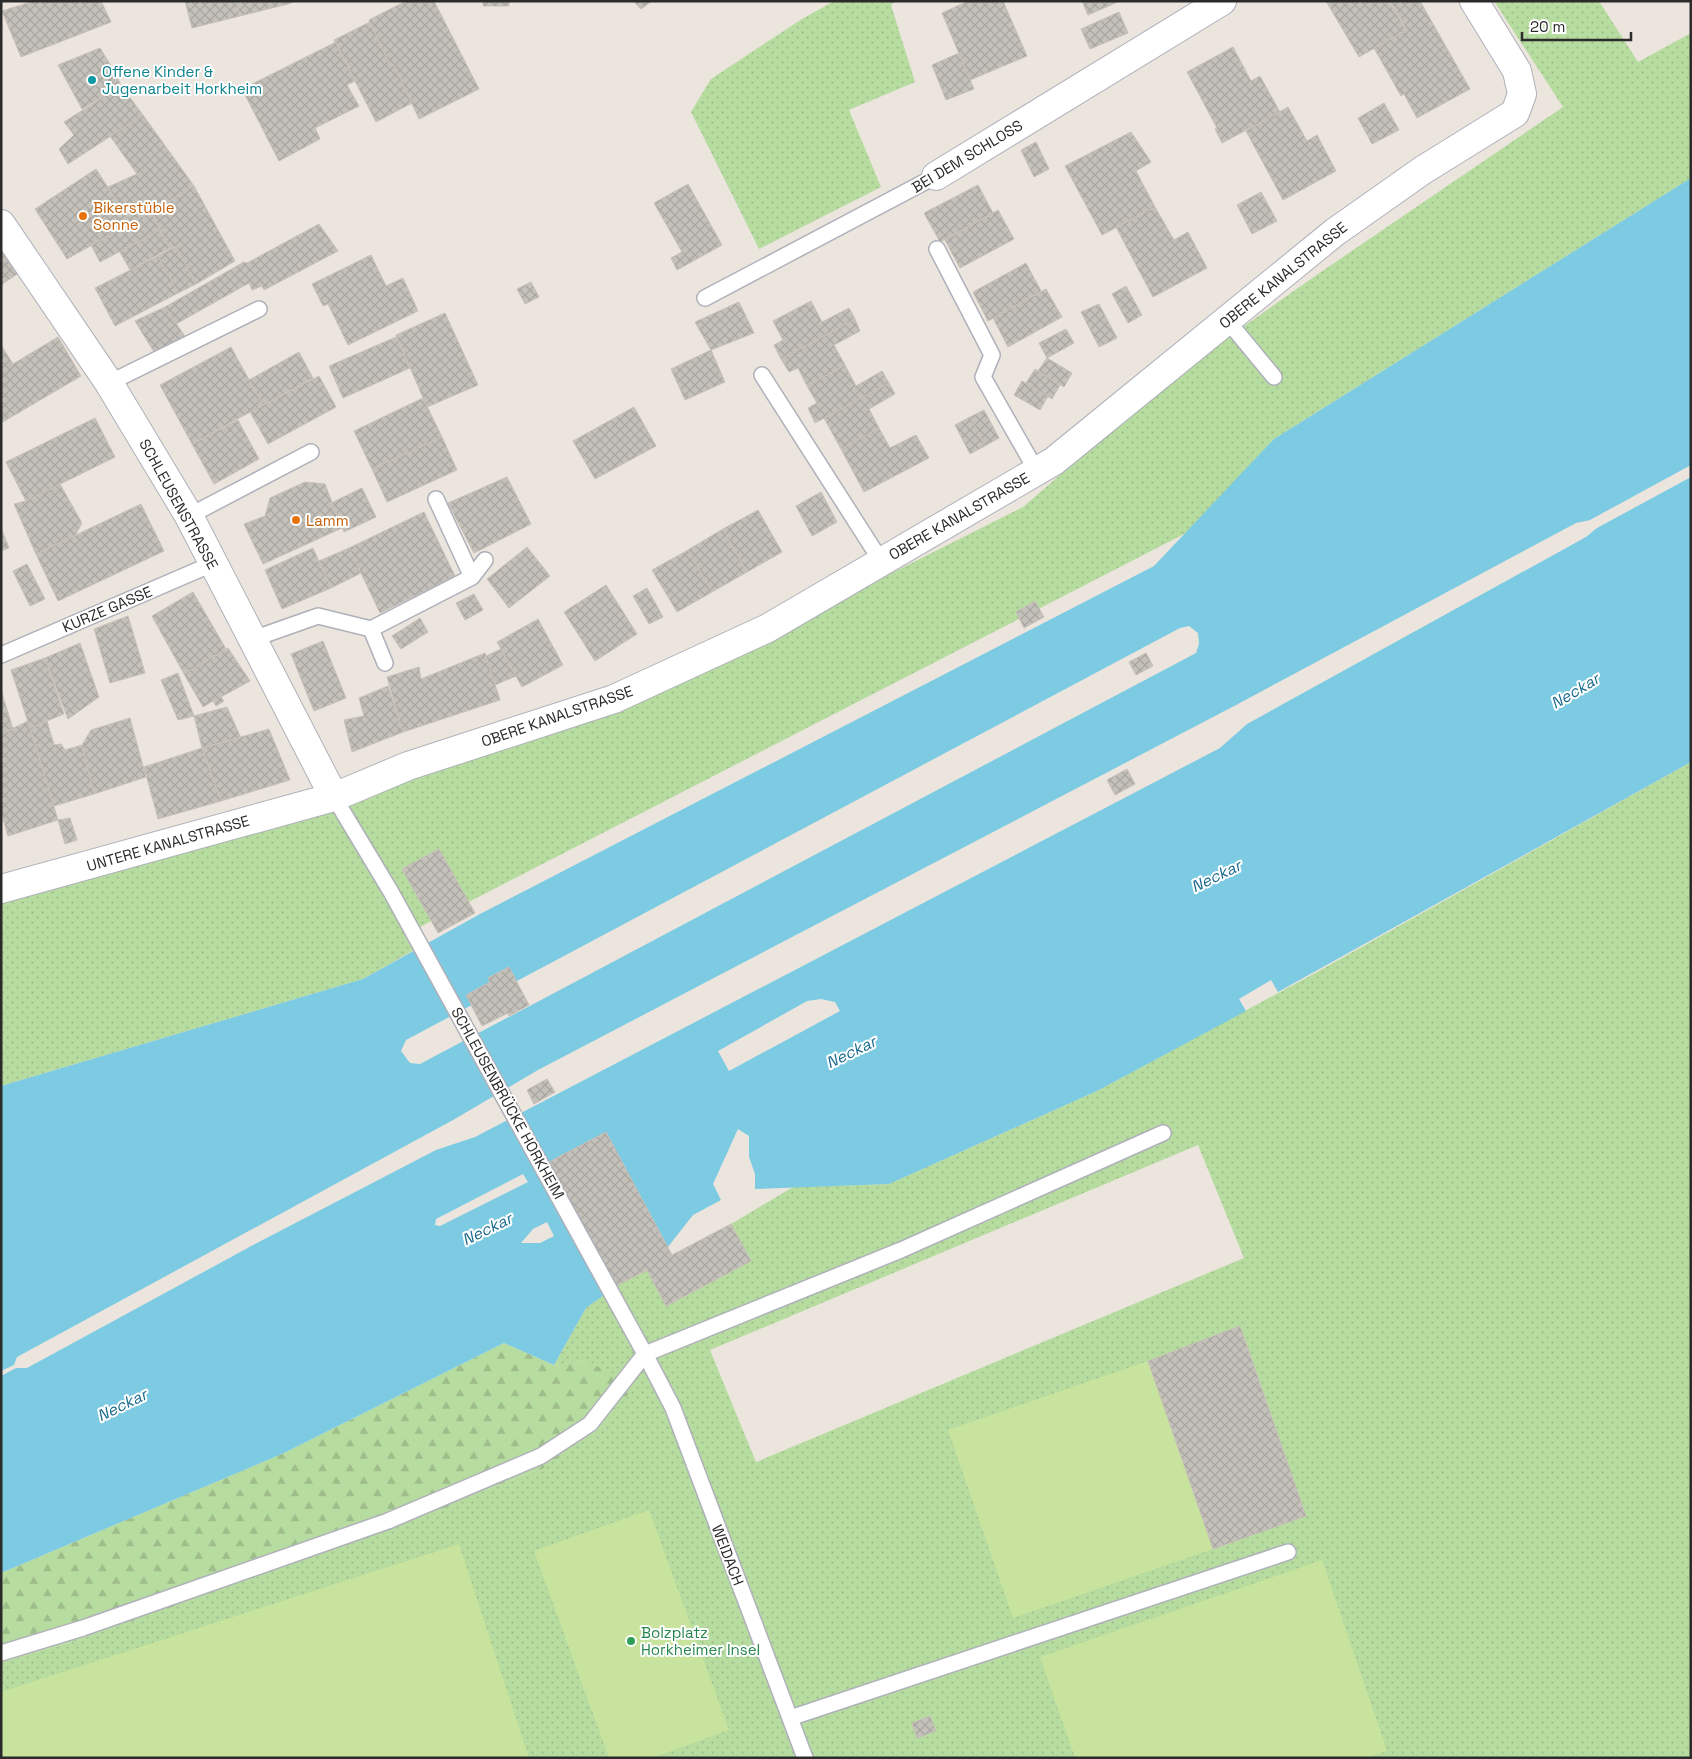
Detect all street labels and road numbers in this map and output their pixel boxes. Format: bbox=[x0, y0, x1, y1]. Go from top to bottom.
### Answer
street label: BEI DEM SCHLOSS bbox=[908, 115, 1026, 197]
street label: OBERE KANALSTRASSE bbox=[1215, 218, 1351, 332]
street label: SCHLEUSENSTRASSE bbox=[135, 435, 223, 573]
street label: OBERE KANALSTRASSE bbox=[885, 468, 1033, 564]
street label: KURZE GASSE bbox=[59, 582, 155, 636]
street label: OBERE KANALSTRASSE bbox=[479, 681, 635, 751]
street label: UNTERE KANALSTRASSE bbox=[84, 811, 252, 875]
street label: SCHLEUSENBRÜCKE HORKHEIM bbox=[447, 1004, 569, 1202]
street label: WEIDACH bbox=[708, 1522, 748, 1588]

